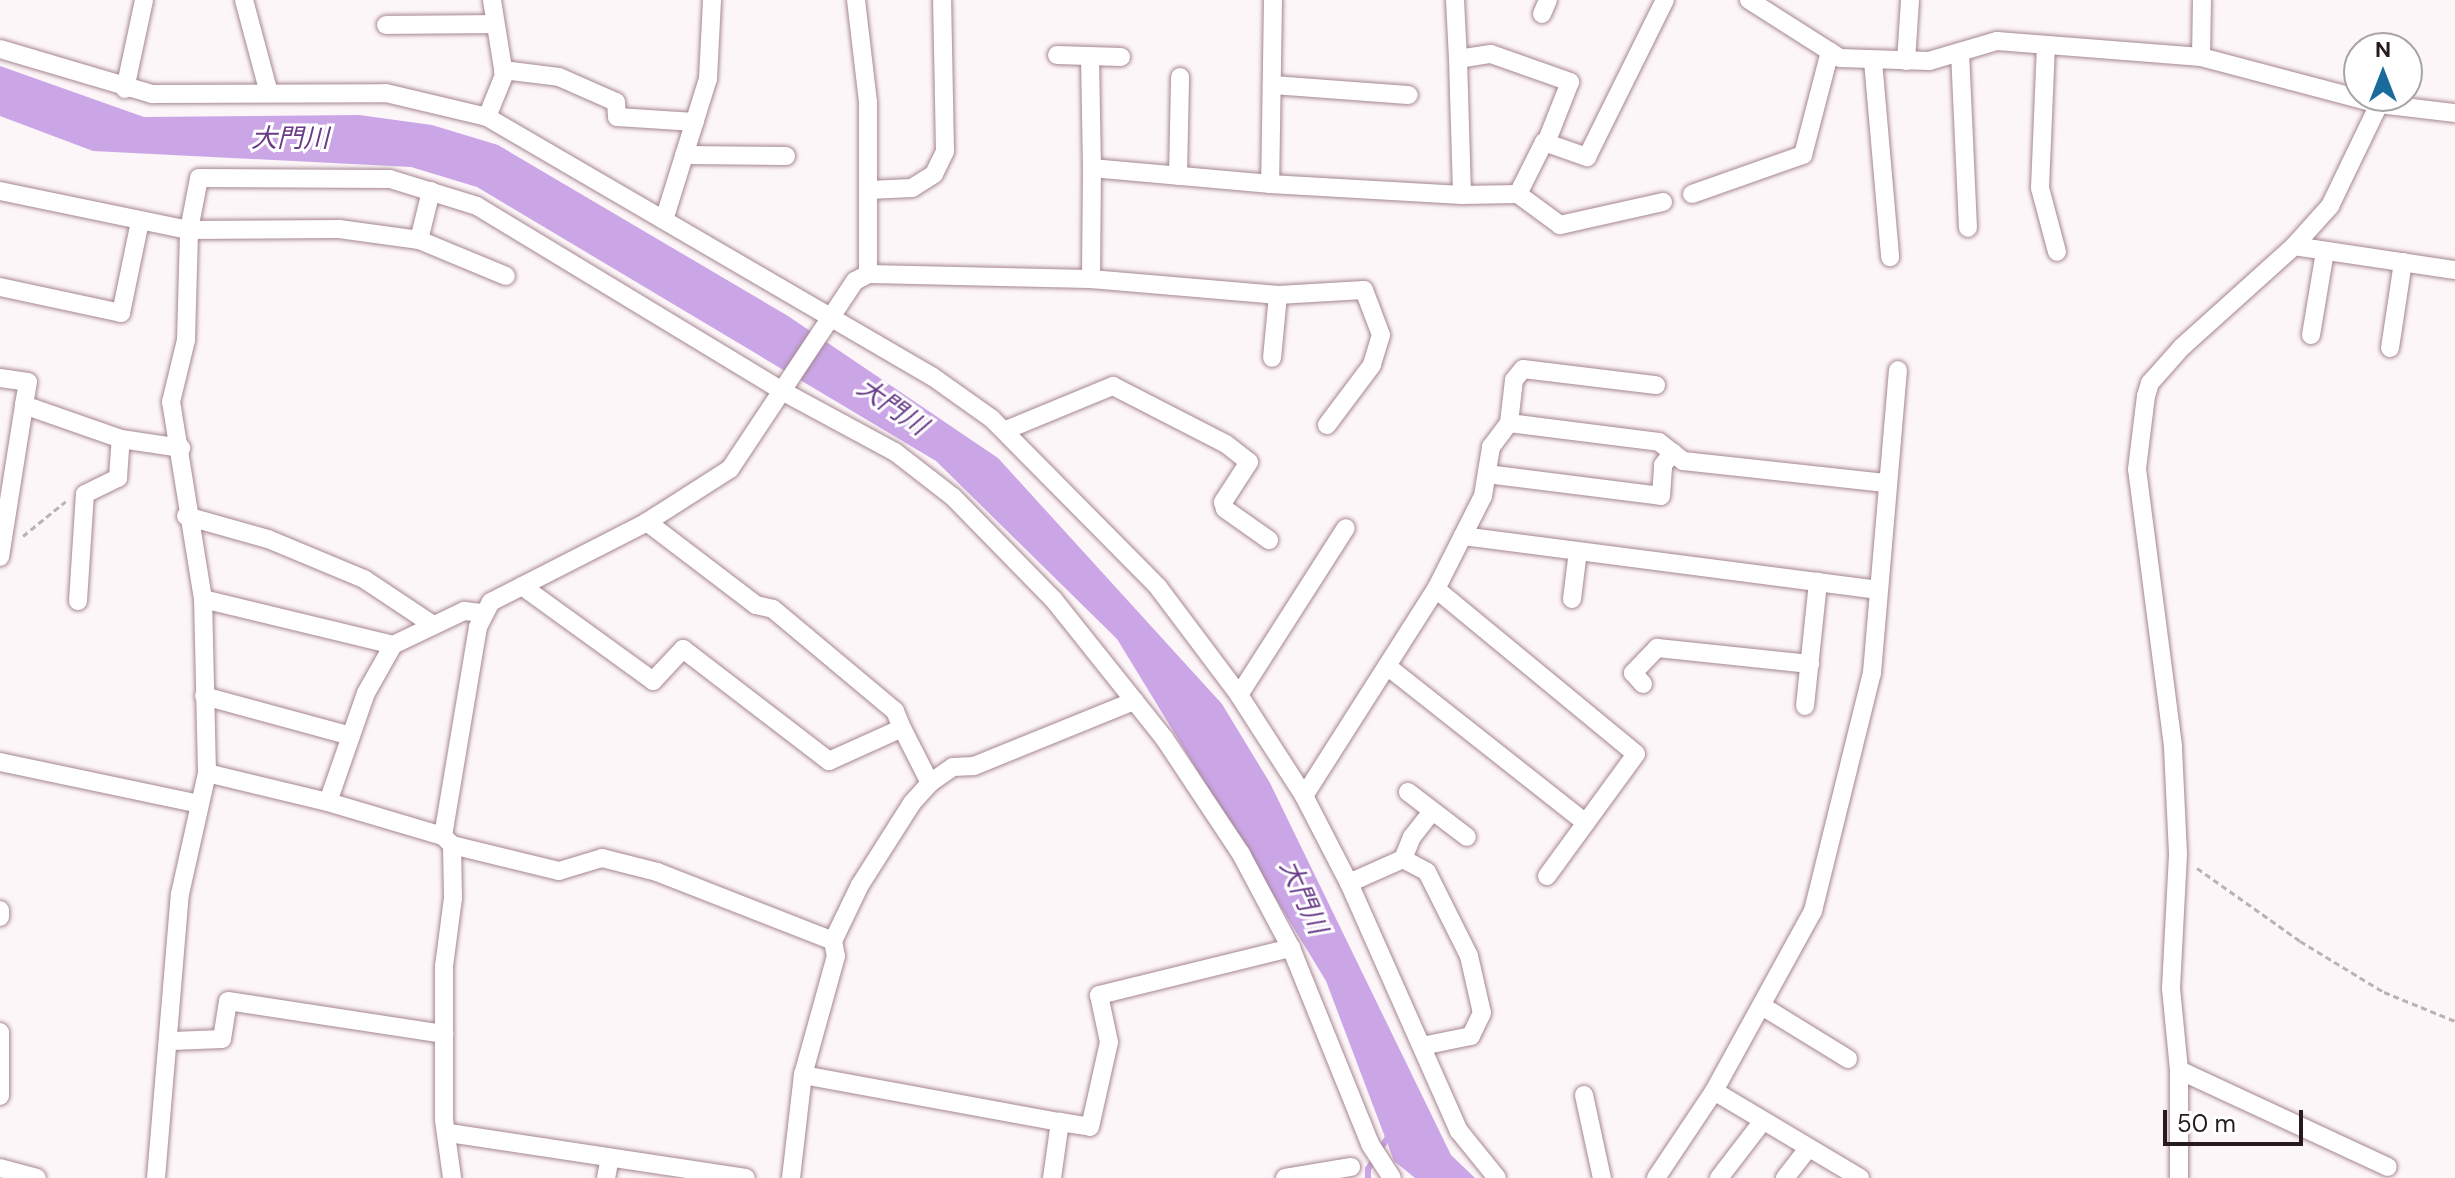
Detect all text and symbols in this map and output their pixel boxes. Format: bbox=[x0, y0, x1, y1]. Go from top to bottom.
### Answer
north arrow bbox=[2343, 32, 2423, 112]
text: N bbox=[2375, 35, 2391, 64]
water label: 大門川 bbox=[251, 123, 329, 155]
water label: 大門川 bbox=[851, 372, 933, 442]
water label: 大門川 bbox=[1273, 855, 1333, 939]
scale bar bbox=[2167, 1094, 2307, 1144]
text: 50 m bbox=[2177, 1108, 2236, 1139]

